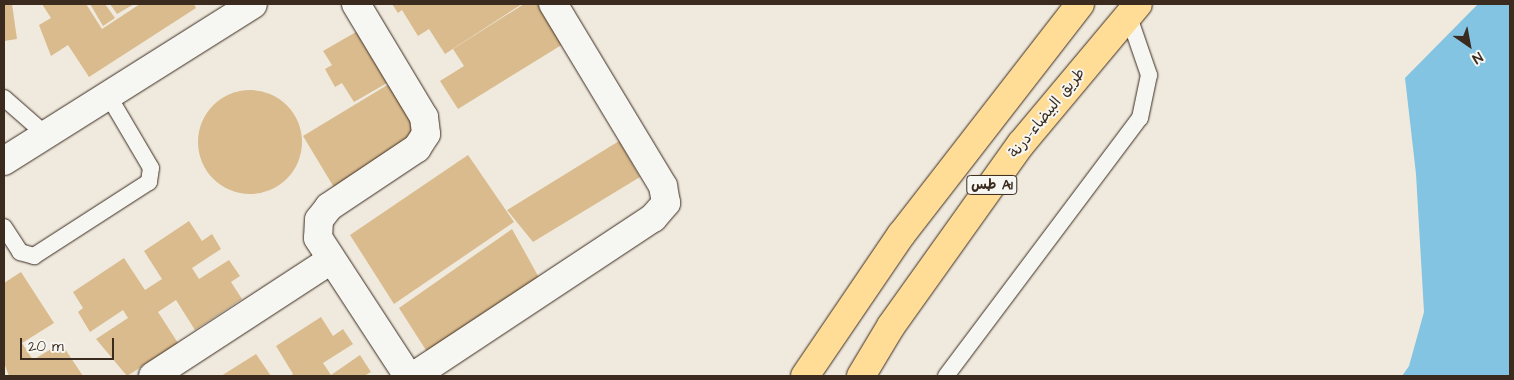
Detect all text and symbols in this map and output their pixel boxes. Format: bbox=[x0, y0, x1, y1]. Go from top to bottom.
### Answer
north arrow bbox=[1444, 20, 1494, 70]
text: N bbox=[1468, 47, 1486, 68]
street label: طريق البيضاء-درنة bbox=[1005, 64, 1089, 162]
road number: طس A1 bbox=[966, 174, 1018, 196]
scale bar bbox=[22, 328, 116, 360]
text: 20 m bbox=[28, 336, 64, 357]

